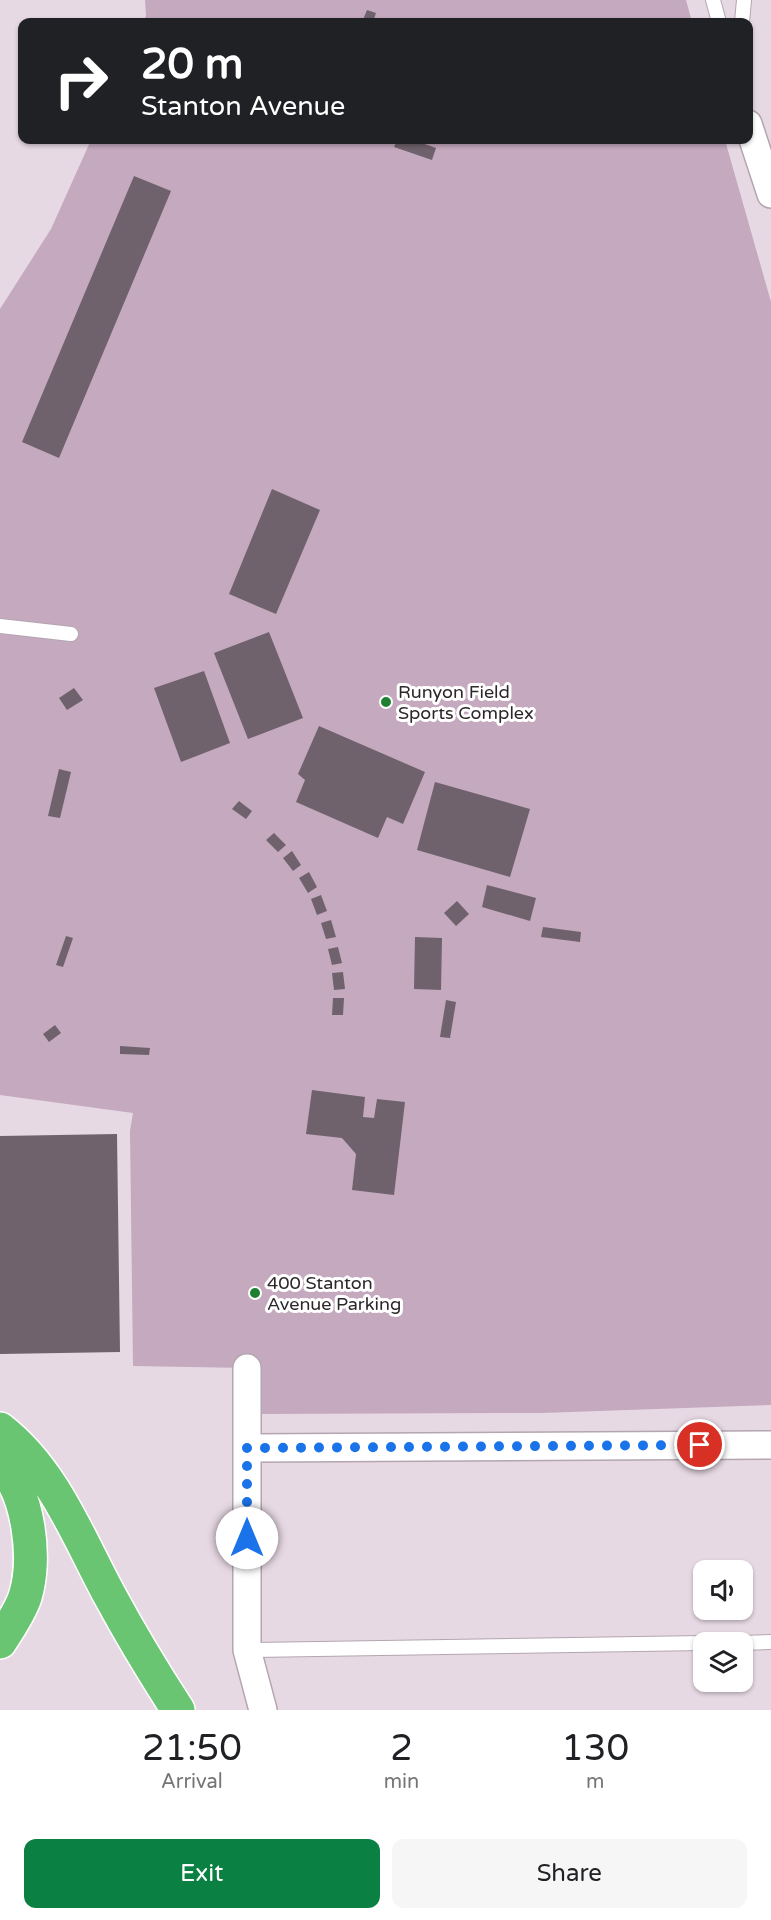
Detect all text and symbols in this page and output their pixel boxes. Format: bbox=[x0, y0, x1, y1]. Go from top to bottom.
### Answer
text: 20 m bbox=[141, 39, 243, 90]
icon: right bbox=[42, 42, 120, 120]
text: Stanton Avenue bbox=[141, 90, 345, 123]
place label: Runyon Field Sports Complex bbox=[398, 681, 534, 724]
marker: Runyon Field Sports Complex bbox=[379, 695, 393, 709]
place label: 400 Stanton Avenue Parking bbox=[267, 1272, 401, 1315]
marker: 400 Stanton Avenue Parking bbox=[248, 1286, 262, 1300]
pin bbox=[674, 1419, 725, 1470]
icon: arrive bbox=[683, 1428, 716, 1461]
position arrow bbox=[215, 1506, 279, 1570]
map controls bbox=[693, 1560, 753, 1692]
button: sound bbox=[693, 1560, 753, 1620]
button: layers bbox=[693, 1632, 753, 1692]
text: 21:50 bbox=[142, 1727, 242, 1770]
text: 2 bbox=[390, 1727, 413, 1770]
text: 130 bbox=[561, 1727, 629, 1770]
text: Arrival bbox=[161, 1770, 223, 1794]
text: min bbox=[384, 1770, 419, 1794]
text: m bbox=[586, 1770, 604, 1794]
button: Exit bbox=[24, 1839, 380, 1908]
button: Share bbox=[392, 1839, 747, 1908]

